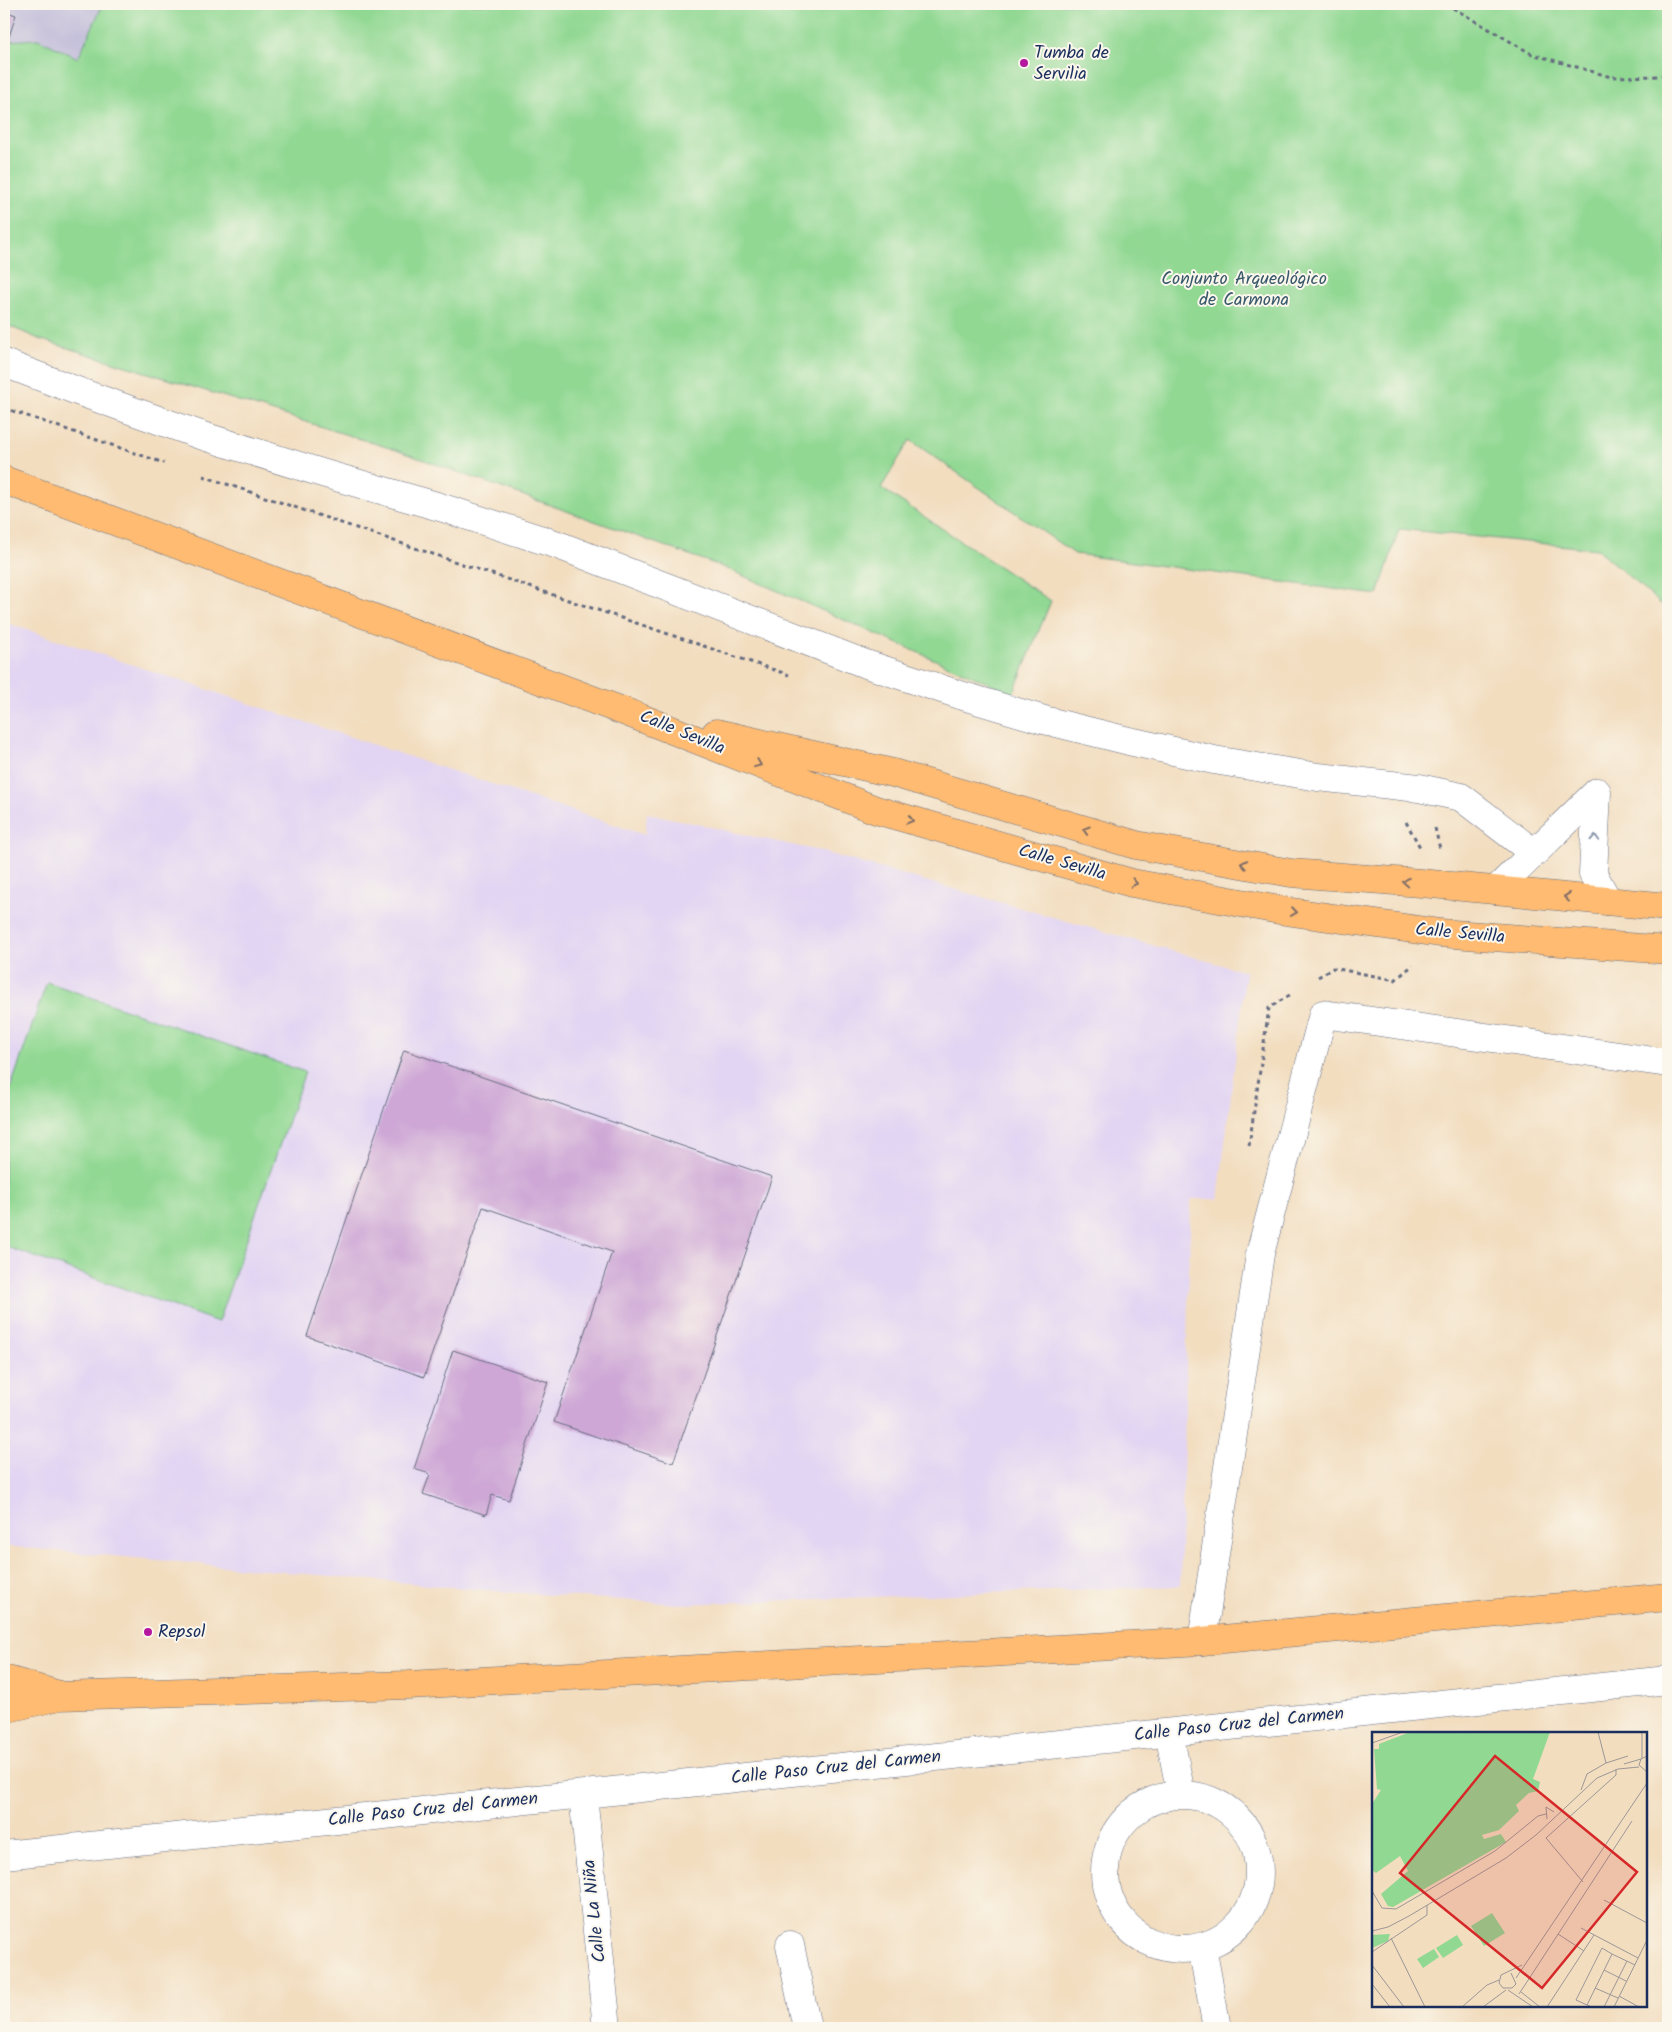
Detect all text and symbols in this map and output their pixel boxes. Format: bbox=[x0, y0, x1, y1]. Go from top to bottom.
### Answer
place label: Tumba de Servilia bbox=[1034, 39, 1109, 89]
marker: Tumba de Servilia bbox=[1018, 57, 1030, 69]
park label: Conjunto Arqueológico de Carmona bbox=[1161, 265, 1327, 315]
street label: Calle Sevilla bbox=[635, 703, 729, 763]
one-way arrow bbox=[753, 758, 762, 768]
one-way arrow bbox=[906, 815, 914, 825]
one-way arrow bbox=[1082, 825, 1090, 835]
one-way arrow bbox=[1589, 834, 1600, 842]
street label: Calle Sevilla bbox=[1015, 837, 1109, 889]
one-way arrow bbox=[1240, 860, 1249, 870]
one-way arrow bbox=[1401, 876, 1409, 887]
one-way arrow bbox=[1130, 877, 1139, 888]
one-way arrow bbox=[1563, 892, 1571, 903]
one-way arrow bbox=[1290, 907, 1298, 917]
street label: Calle Sevilla bbox=[1414, 916, 1506, 952]
place label: Repsol bbox=[158, 1618, 206, 1647]
marker: Repsol bbox=[142, 1626, 154, 1638]
street label: Calle Paso Cruz del Carmen bbox=[1133, 1700, 1345, 1750]
inset map bbox=[1372, 1732, 1647, 2007]
street label: Calle Paso Cruz del Carmen bbox=[730, 1743, 942, 1793]
street label: Calle Paso Cruz del Carmen bbox=[327, 1785, 539, 1835]
street label: Calle La Niña bbox=[575, 1858, 615, 1964]

